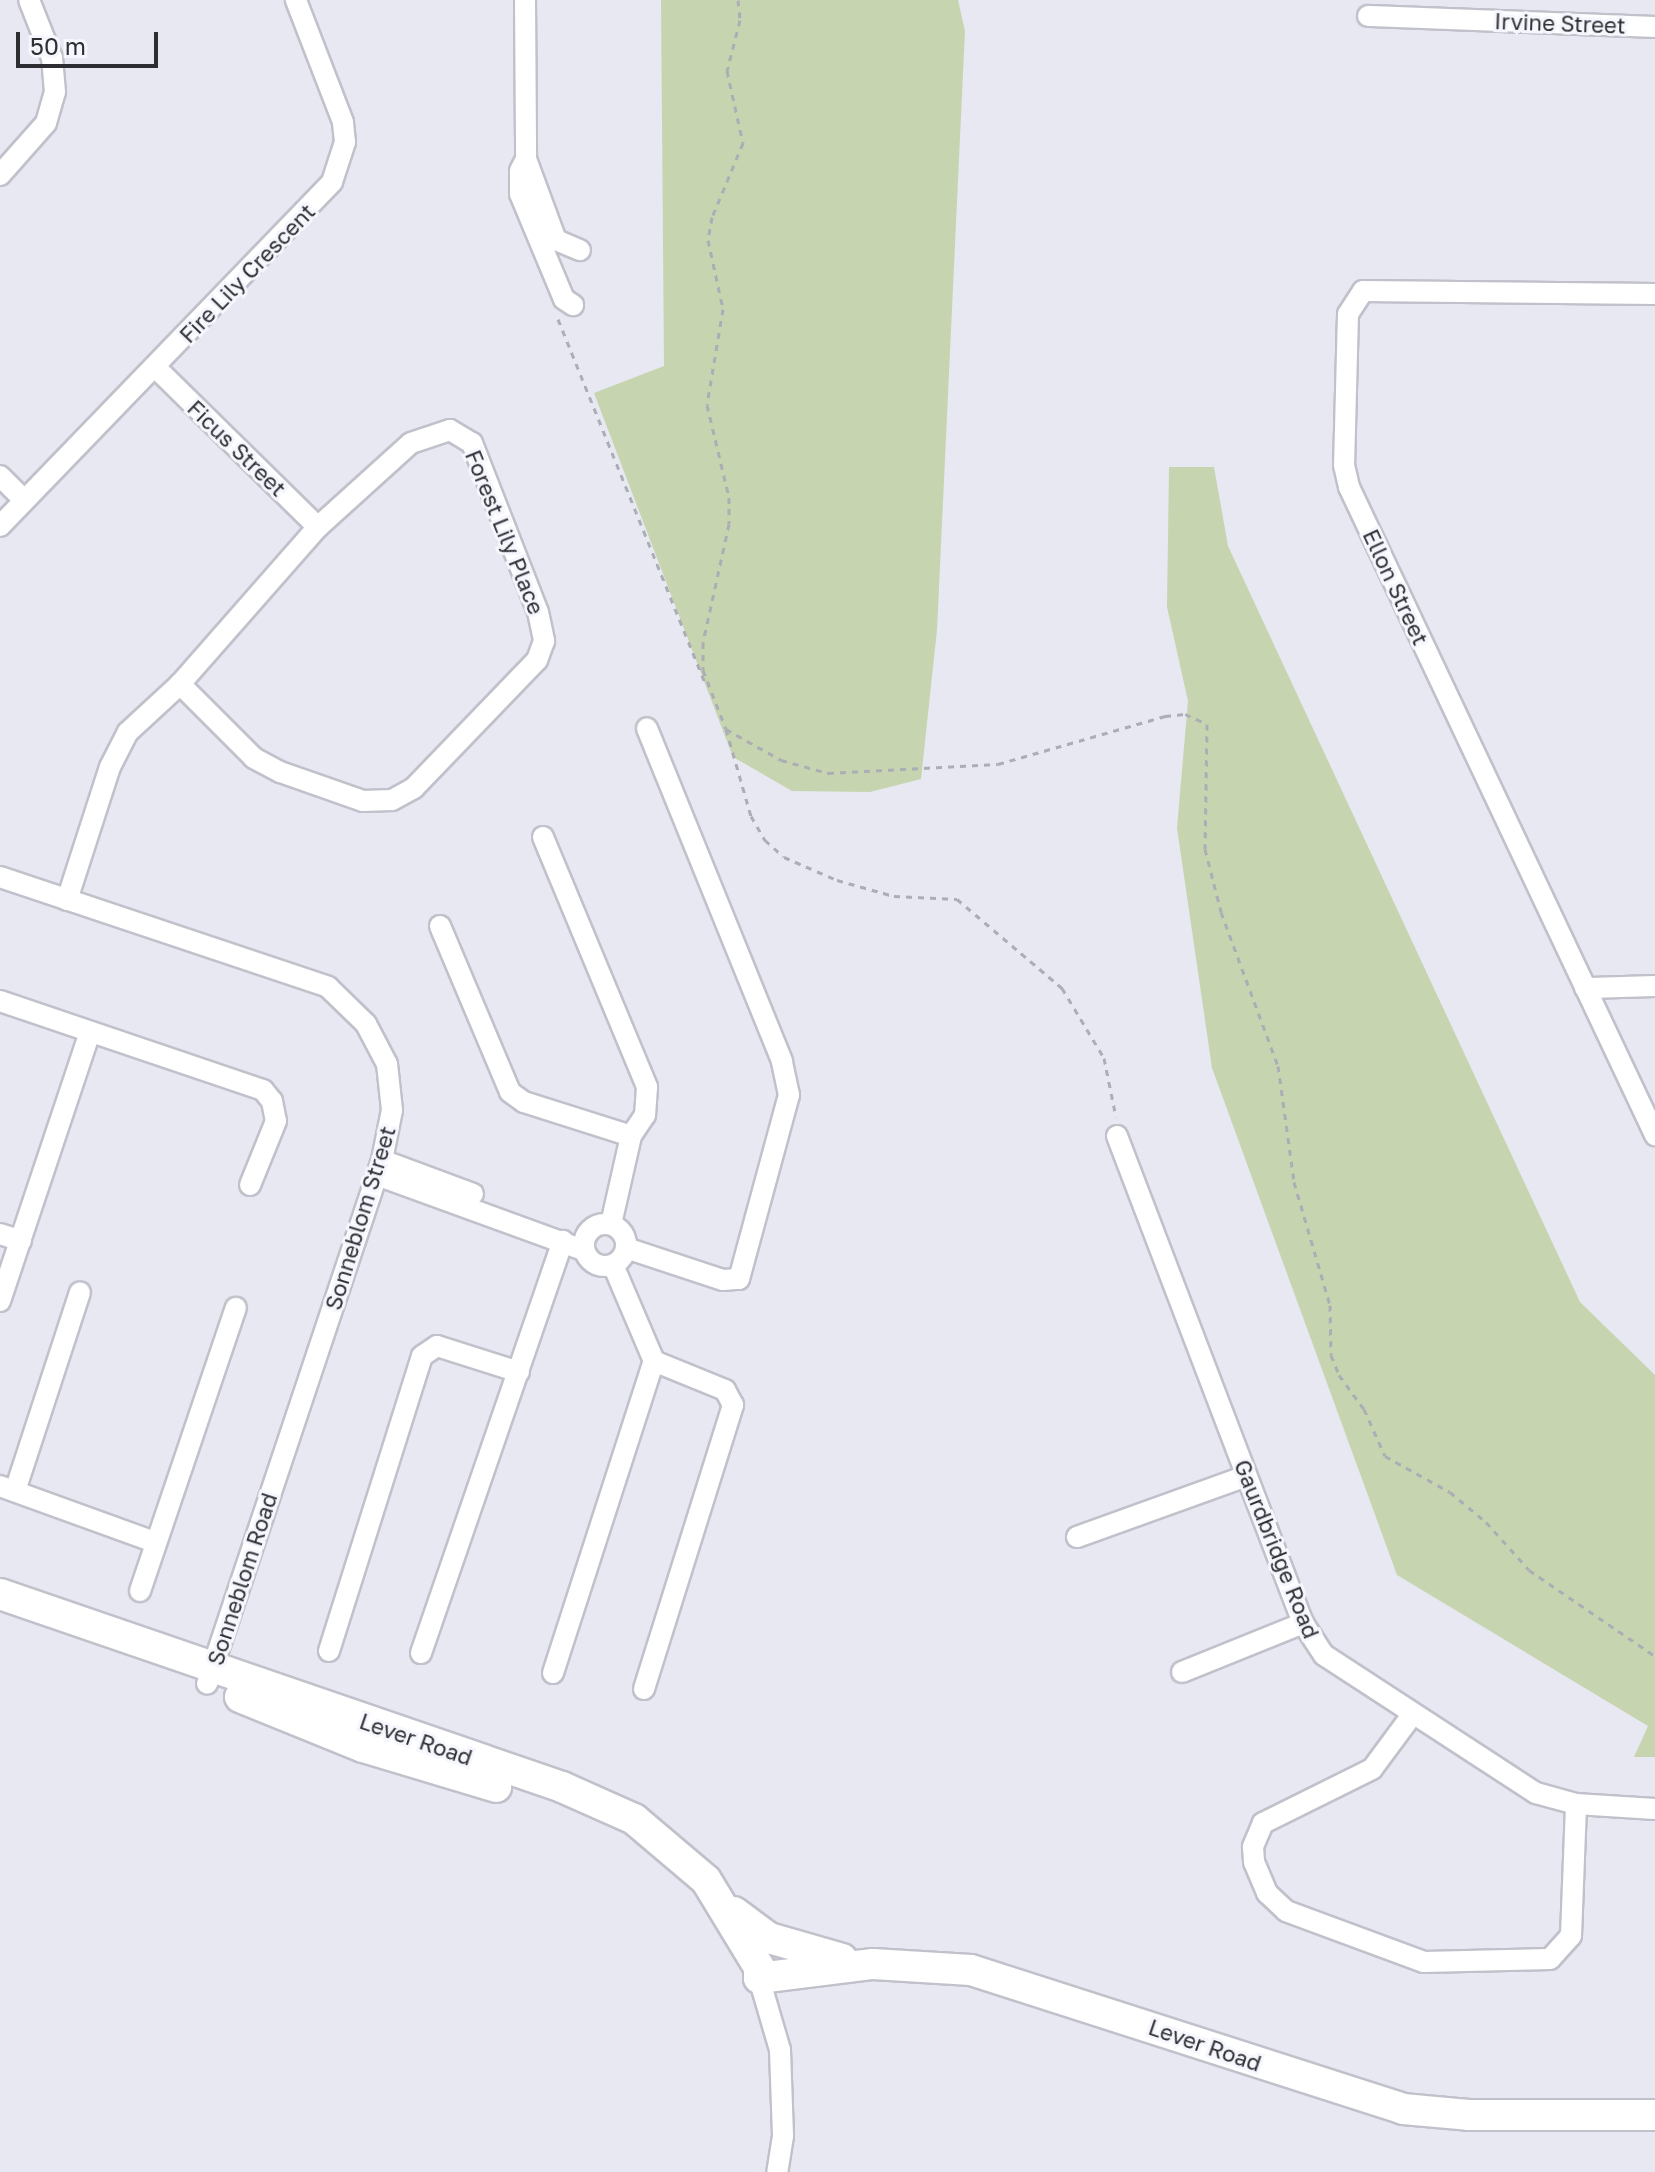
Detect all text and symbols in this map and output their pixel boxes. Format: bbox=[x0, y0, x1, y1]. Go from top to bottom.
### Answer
street label: Irvine Street bbox=[1494, 8, 1626, 38]
scale bar bbox=[20, 16, 162, 66]
text: 50 m bbox=[30, 31, 86, 60]
street label: Fire Lily Crescent bbox=[174, 198, 320, 348]
street label: Ficus Street bbox=[182, 395, 292, 501]
street label: Forest Lily Place bbox=[460, 446, 550, 618]
street label: Ellon Street bbox=[1358, 525, 1434, 649]
street label: Sonneblom Street bbox=[319, 1123, 401, 1313]
street label: Gaurdbridge Road bbox=[1229, 1456, 1325, 1642]
street label: Sonneblom Road bbox=[202, 1490, 282, 1668]
street label: Lever Road bbox=[356, 1707, 476, 1771]
street label: Lever Road bbox=[1145, 2013, 1265, 2077]

